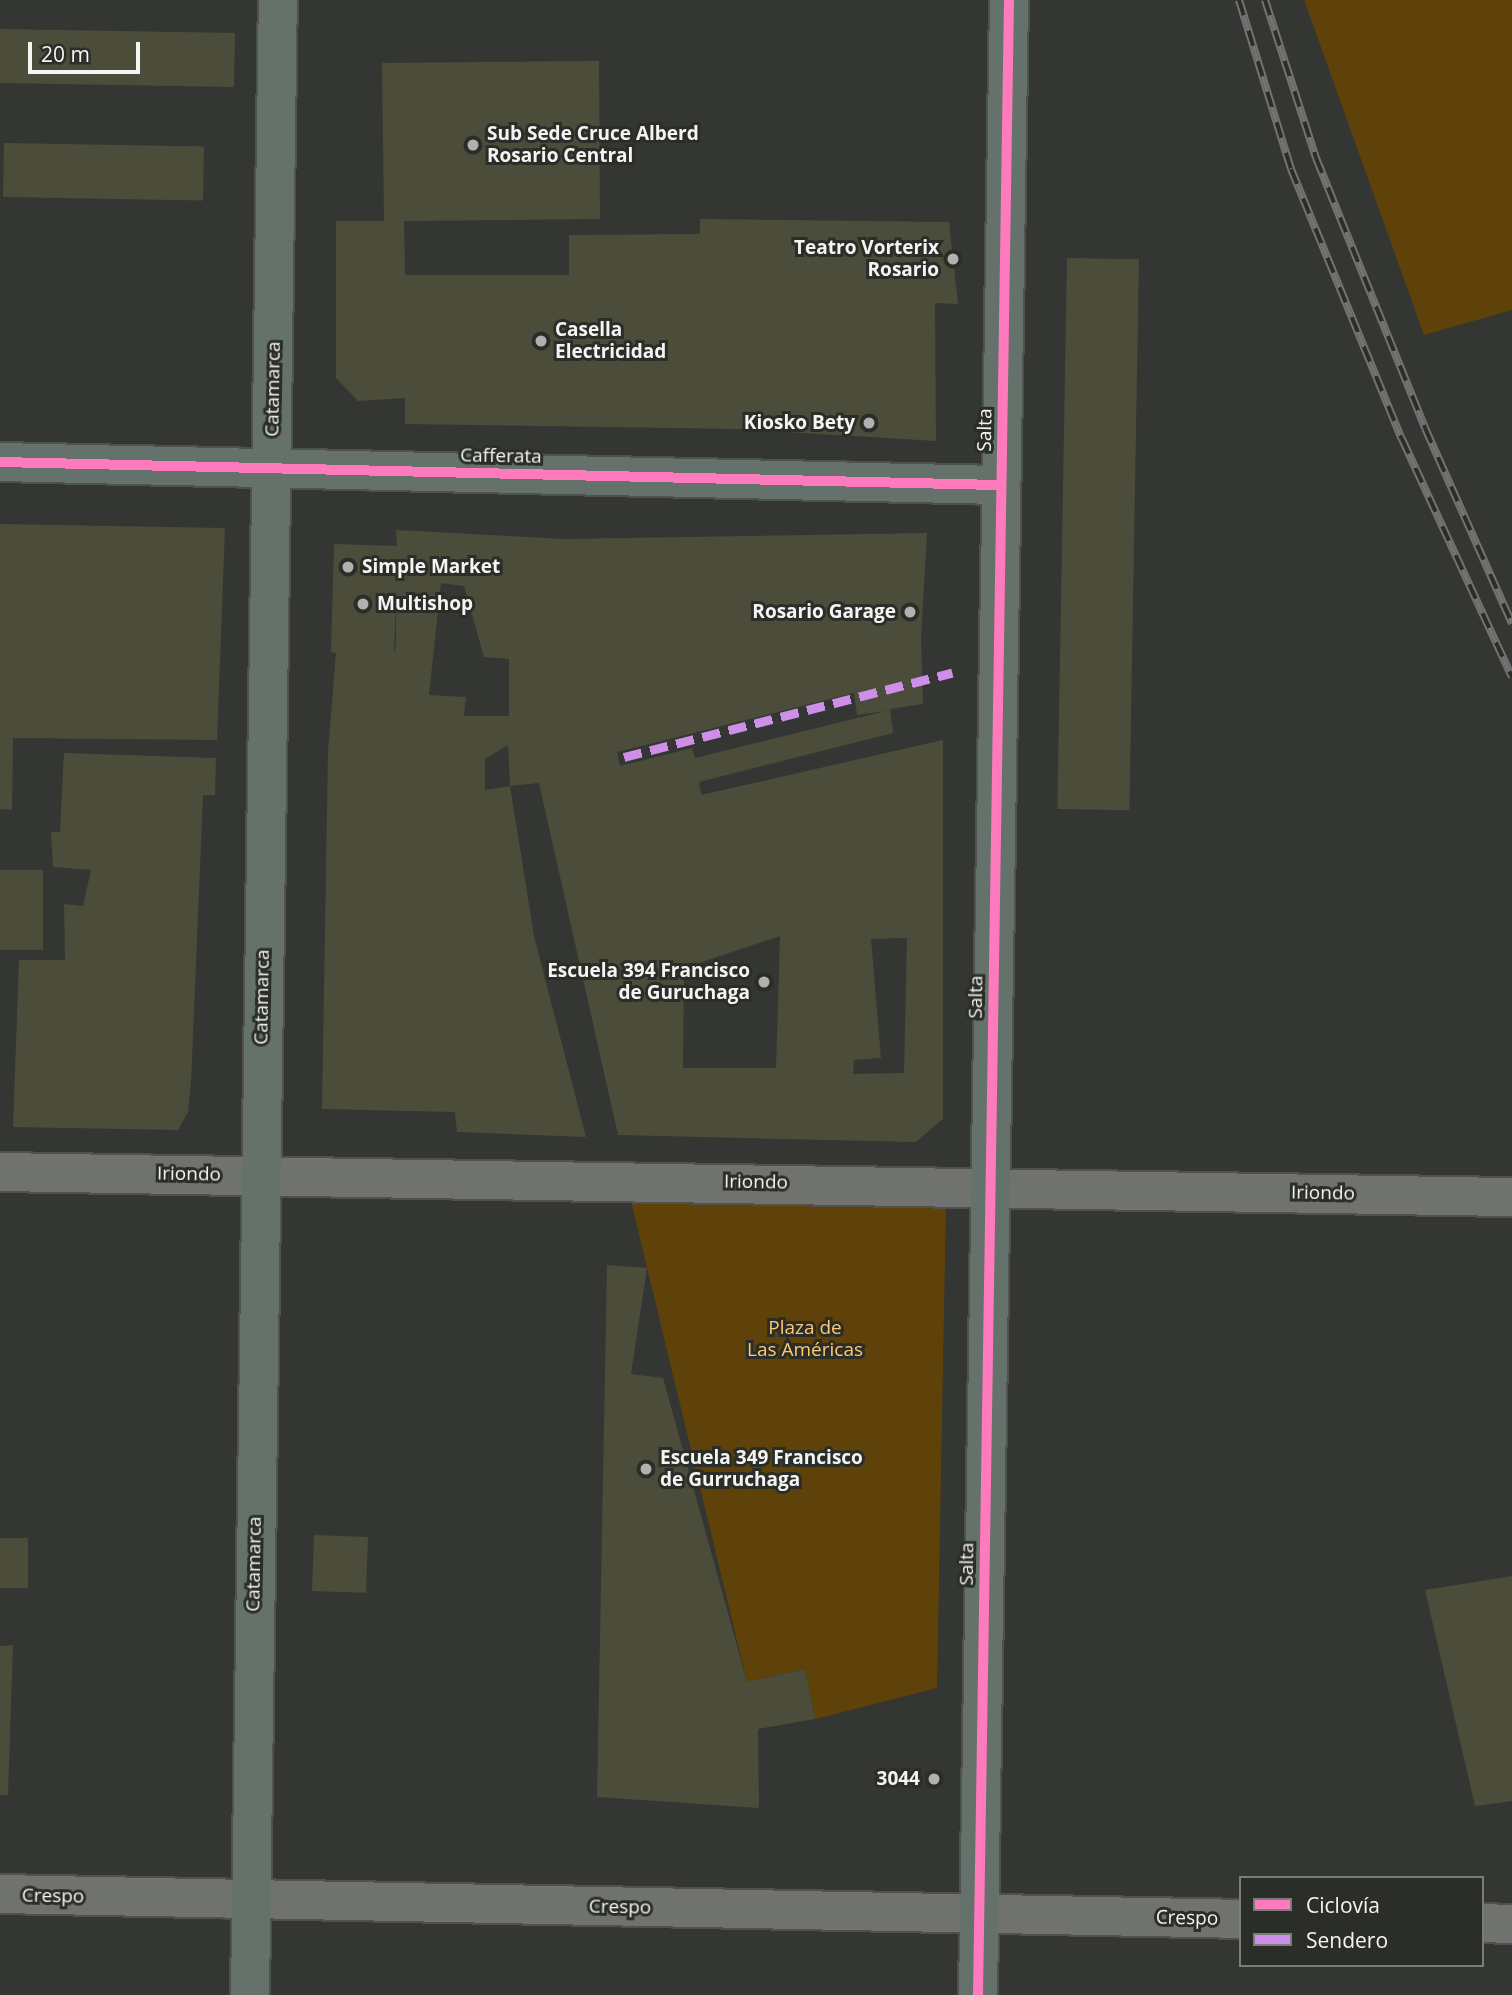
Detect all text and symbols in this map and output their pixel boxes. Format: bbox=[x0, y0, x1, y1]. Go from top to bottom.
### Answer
scale bar bbox=[32, 28, 144, 72]
text: 20 m bbox=[41, 40, 90, 68]
place label: Sub Sede Cruce Alberd Rosario Central bbox=[487, 123, 699, 167]
marker: Sub Sede Cruce Alberd Rosario Central bbox=[465, 137, 481, 153]
place label: Teatro Vorterix Rosario bbox=[794, 237, 939, 281]
marker: Teatro Vorterix Rosario bbox=[945, 251, 961, 267]
place label: Casella Electricidad bbox=[555, 319, 666, 363]
marker: Casella Electricidad bbox=[533, 333, 549, 349]
street label: Catamarca bbox=[261, 341, 285, 437]
street label: Salta bbox=[973, 408, 997, 452]
place label: Kiosko Bety bbox=[744, 412, 855, 434]
marker: Kiosko Bety bbox=[861, 415, 877, 431]
street label: Cafferata bbox=[460, 444, 542, 468]
place label: Simple Market bbox=[362, 556, 500, 578]
marker: Simple Market bbox=[340, 559, 356, 575]
place label: Multishop bbox=[377, 593, 473, 615]
marker: Multishop bbox=[355, 596, 371, 612]
place label: Rosario Garage bbox=[752, 601, 896, 623]
marker: Rosario Garage bbox=[902, 604, 918, 620]
street label: Catamarca bbox=[250, 949, 274, 1045]
place label: Escuela 394 Francisco de Guruchaga bbox=[547, 960, 750, 1004]
marker: Escuela 394 Francisco de Guruchaga bbox=[756, 974, 772, 990]
street label: Salta bbox=[964, 975, 988, 1019]
street label: Iriondo bbox=[157, 1162, 221, 1186]
street label: Iriondo bbox=[724, 1170, 788, 1194]
street label: Iriondo bbox=[1291, 1181, 1355, 1205]
park label: Plaza de Las Américas bbox=[747, 1317, 863, 1361]
place label: Escuela 349 Francisco de Gurruchaga bbox=[660, 1447, 863, 1491]
marker: Escuela 349 Francisco de Gurruchaga bbox=[638, 1461, 654, 1477]
street label: Catamarca bbox=[242, 1516, 266, 1612]
street label: Salta bbox=[955, 1542, 979, 1586]
place label: 3044 bbox=[877, 1768, 920, 1790]
marker: 3044 bbox=[926, 1771, 942, 1787]
legend bbox=[1239, 1876, 1484, 1967]
street label: Crespo bbox=[22, 1884, 84, 1908]
text: Ciclovía bbox=[1306, 1891, 1380, 1919]
street label: Crespo bbox=[589, 1895, 651, 1919]
street label: Crespo bbox=[1156, 1906, 1218, 1930]
text: Sendero bbox=[1306, 1926, 1388, 1954]

